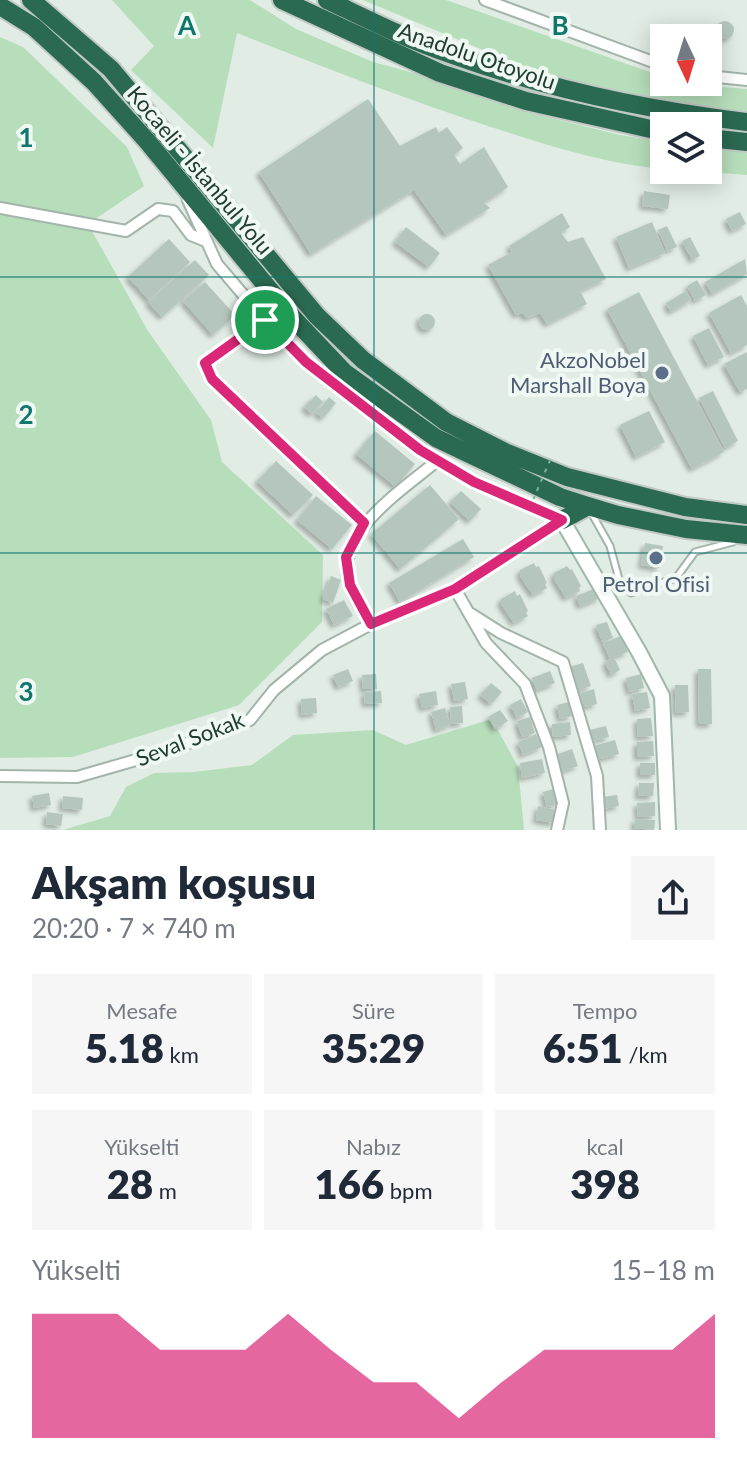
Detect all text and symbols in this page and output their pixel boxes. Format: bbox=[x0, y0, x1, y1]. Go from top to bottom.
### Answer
text: A bbox=[177, 9, 197, 41]
text: B bbox=[551, 9, 569, 41]
street label: Anadolu Otoyolu bbox=[395, 16, 559, 95]
north arrow bbox=[650, 24, 722, 96]
map controls bbox=[650, 24, 722, 184]
street label: Kocaeli - İstanbul Yolu bbox=[122, 80, 279, 259]
button: layers bbox=[650, 112, 722, 184]
text: 1 bbox=[18, 121, 34, 153]
pin bbox=[231, 286, 299, 354]
icon: arrive bbox=[243, 298, 287, 342]
place label: AkzoNobel Marshall Boya bbox=[510, 346, 646, 398]
marker: AkzoNobel Marshall Boya bbox=[653, 364, 671, 382]
text: 2 bbox=[18, 398, 34, 430]
marker: Petrol Ofisi bbox=[647, 549, 665, 567]
place label: Petrol Ofisi bbox=[602, 570, 710, 597]
text: 3 bbox=[18, 675, 34, 707]
street label: Seval Sokak bbox=[132, 705, 249, 772]
text: Akşam koşusu bbox=[32, 856, 316, 908]
button: share bbox=[631, 856, 715, 940]
text: 20:20 · 7 × 740 m bbox=[32, 912, 236, 944]
text: Mesafe bbox=[106, 997, 177, 1024]
text: Süre bbox=[352, 997, 395, 1024]
text: Tempo bbox=[573, 997, 638, 1024]
text: 5.18 bbox=[85, 1024, 164, 1072]
text: 35:29 bbox=[322, 1024, 425, 1072]
text: 6:51 bbox=[543, 1024, 623, 1072]
text: km bbox=[164, 1041, 199, 1068]
text: /km bbox=[623, 1041, 668, 1068]
text: Yükselti bbox=[104, 1133, 179, 1160]
text: Nabız bbox=[346, 1133, 401, 1160]
text: kcal bbox=[587, 1133, 624, 1160]
text: 28 bbox=[107, 1160, 153, 1208]
text: 166 bbox=[314, 1160, 384, 1208]
text: 398 bbox=[570, 1160, 640, 1208]
text: m bbox=[153, 1177, 177, 1204]
text: bpm bbox=[384, 1177, 432, 1204]
text: Yükselti bbox=[32, 1254, 121, 1286]
text: 15–18 m bbox=[612, 1254, 715, 1286]

